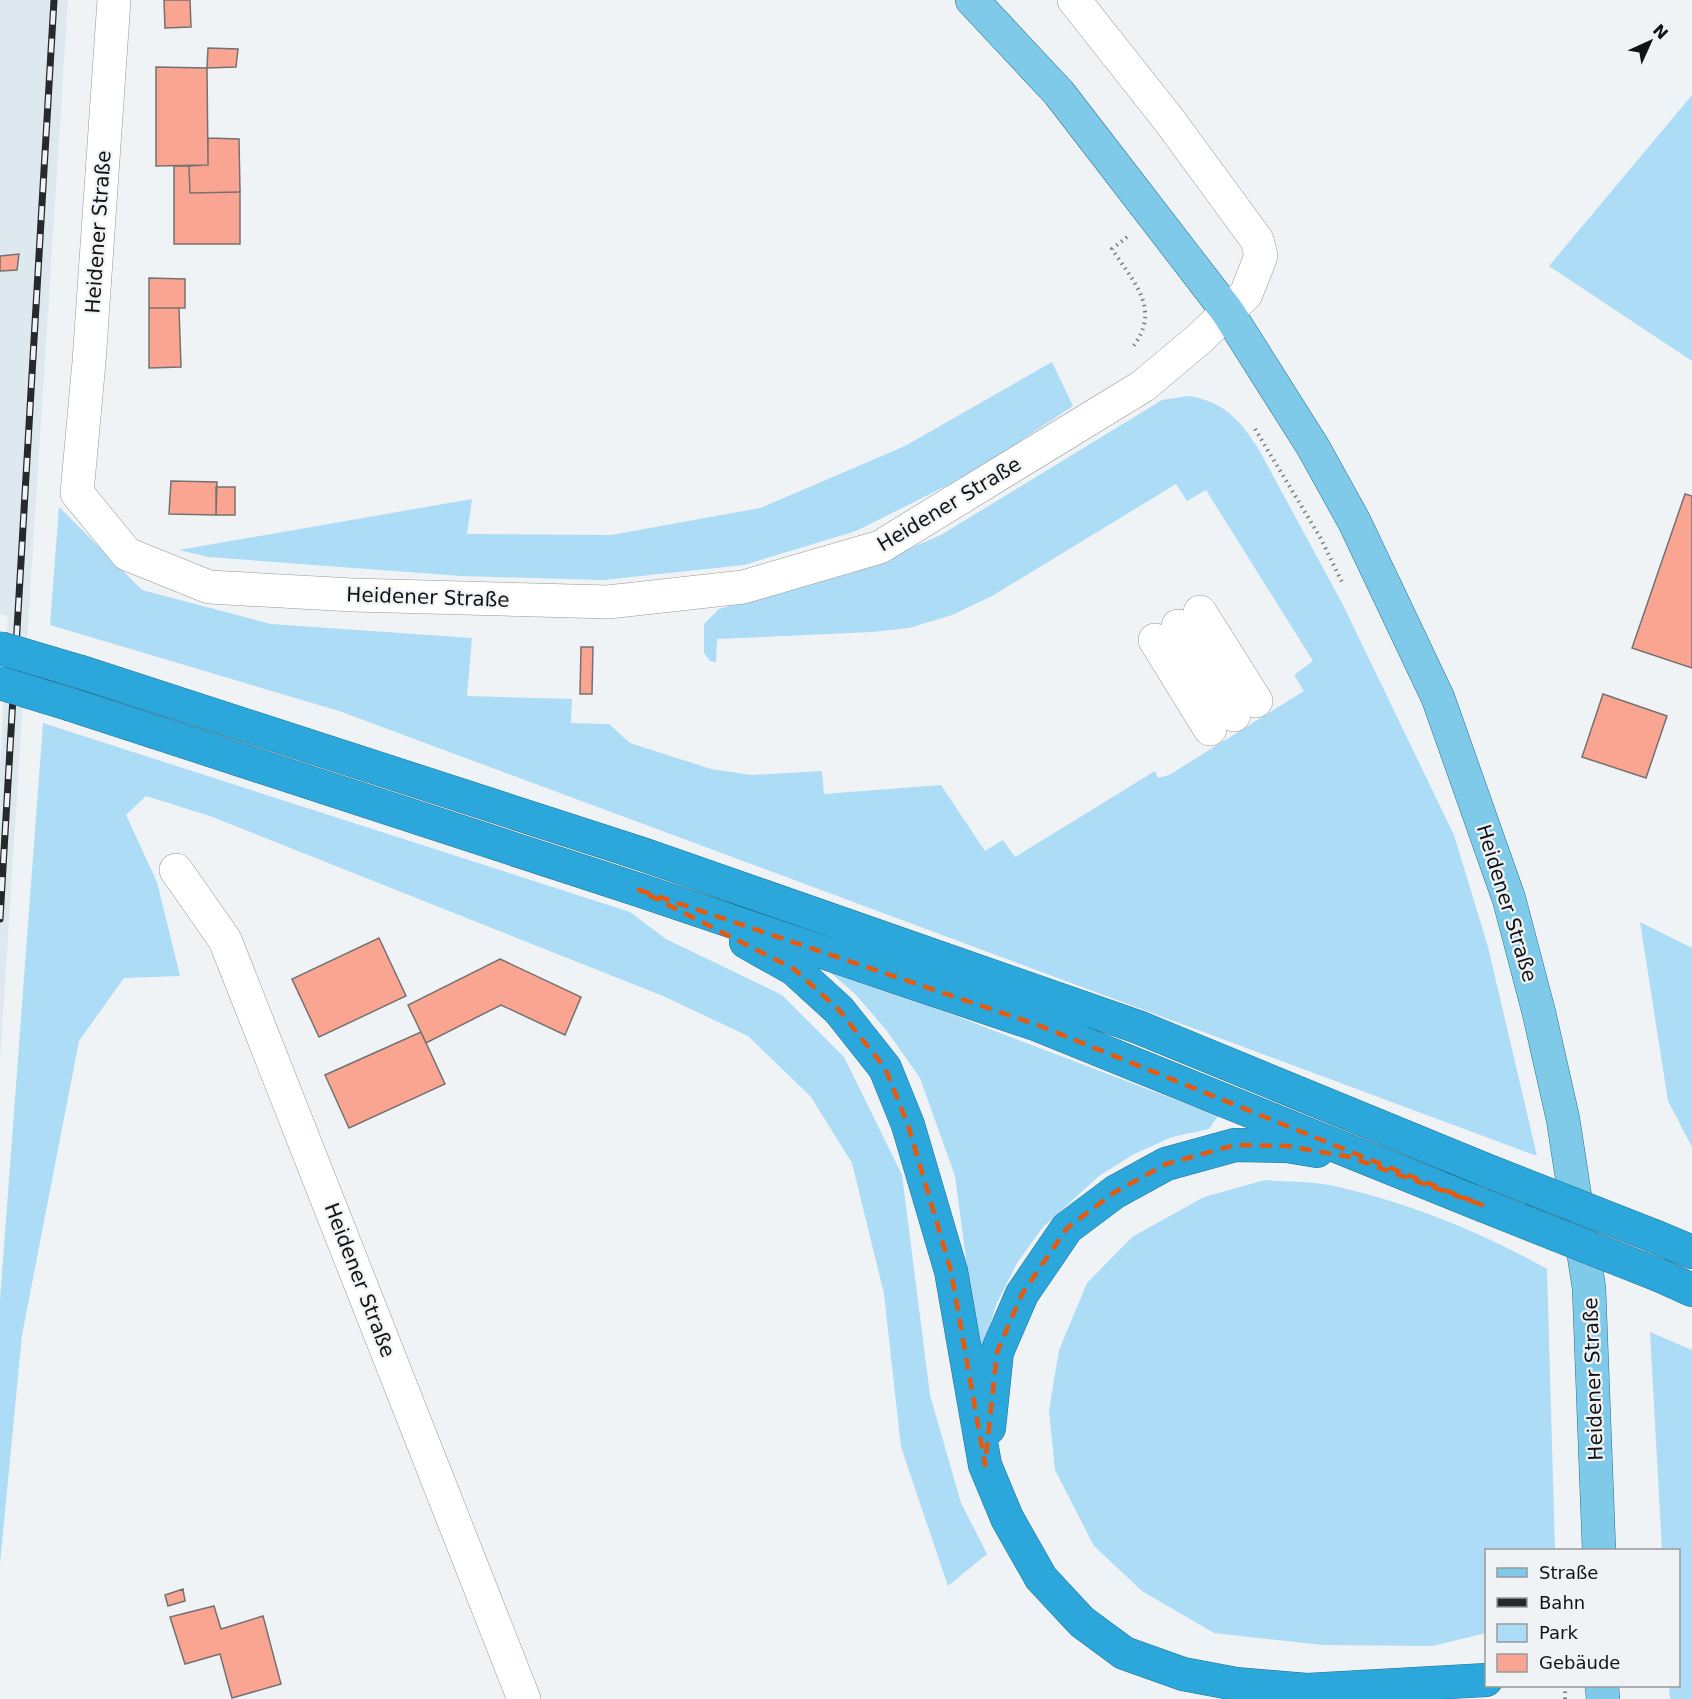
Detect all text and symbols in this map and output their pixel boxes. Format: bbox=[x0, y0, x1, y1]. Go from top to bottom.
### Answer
north arrow bbox=[1620, 12, 1680, 72]
text: N bbox=[1649, 20, 1672, 43]
street label: Heidener Straße bbox=[80, 150, 116, 314]
street label: Heidener Straße bbox=[873, 452, 1025, 556]
street label: Heidener Straße bbox=[346, 582, 510, 612]
street label: Heidener Straße bbox=[1472, 821, 1542, 985]
street label: Heidener Straße bbox=[320, 1199, 400, 1361]
street label: Heidener Straße bbox=[1578, 1297, 1608, 1461]
legend bbox=[1485, 1549, 1680, 1687]
text: Straße bbox=[1539, 1562, 1598, 1583]
text: Bahn bbox=[1539, 1592, 1585, 1613]
text: Park bbox=[1539, 1622, 1578, 1643]
text: Gebäude bbox=[1539, 1652, 1620, 1673]

